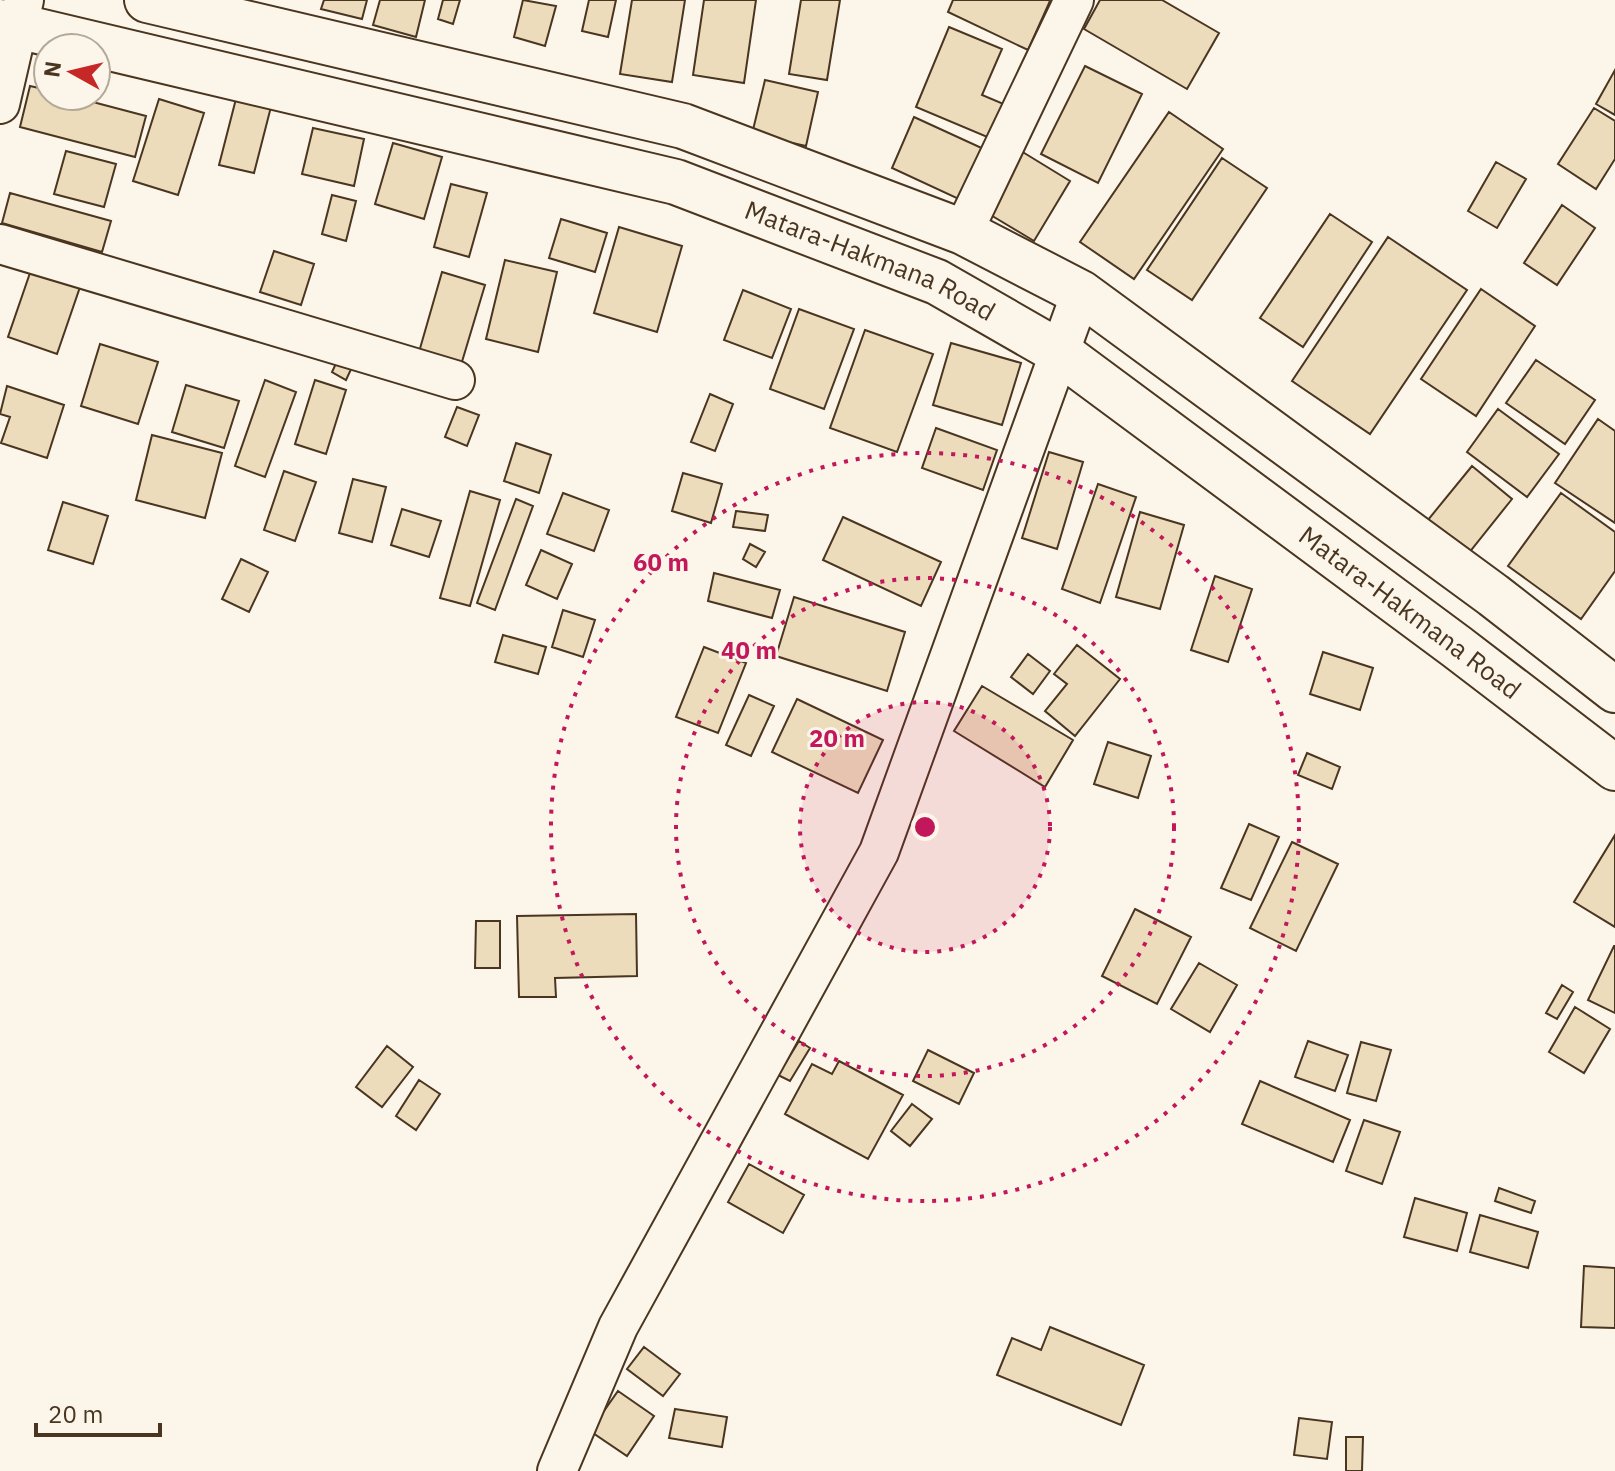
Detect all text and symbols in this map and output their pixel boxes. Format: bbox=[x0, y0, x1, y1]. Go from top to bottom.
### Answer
north arrow bbox=[32, 32, 112, 112]
text: N bbox=[36, 59, 67, 79]
street label: Matara-Hakmana Road bbox=[740, 192, 1002, 328]
street label: Matara-Hakmana Road bbox=[1293, 518, 1528, 706]
text: 60 m bbox=[633, 546, 689, 578]
text: 40 m bbox=[721, 634, 777, 666]
text: 20 m bbox=[809, 722, 865, 754]
centre of rings bbox=[911, 813, 939, 841]
scale bar bbox=[36, 1387, 160, 1437]
text: 20 m bbox=[48, 1398, 103, 1430]

